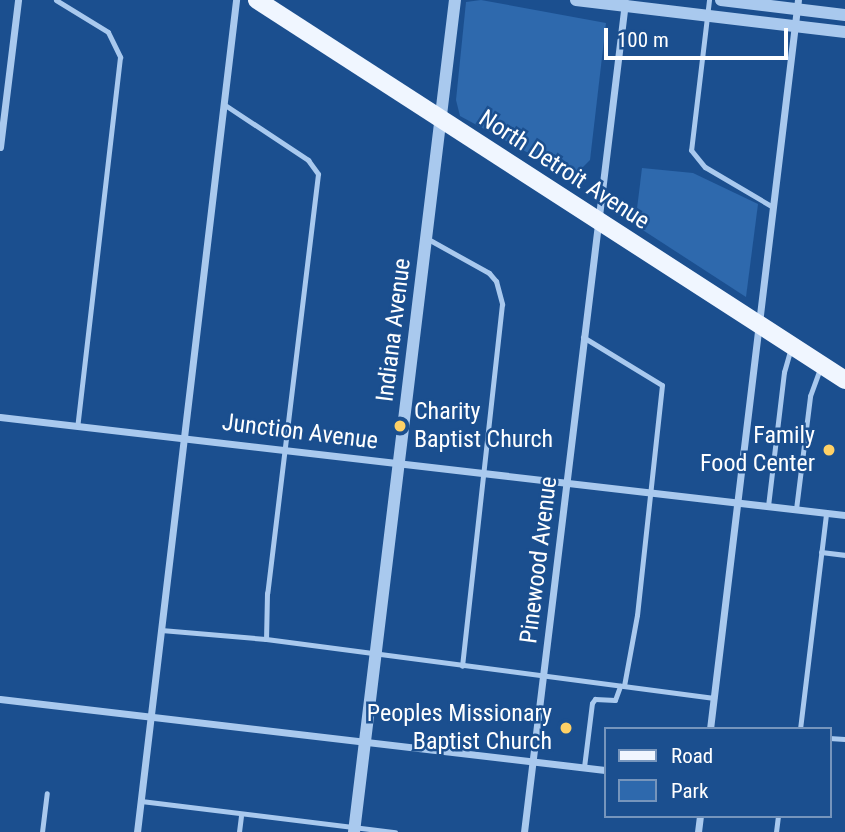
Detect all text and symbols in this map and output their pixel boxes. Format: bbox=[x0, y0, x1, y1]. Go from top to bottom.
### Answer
scale bar bbox=[607, 14, 791, 58]
text: 100 m bbox=[617, 28, 669, 52]
street label: North Detroit Avenue bbox=[473, 104, 655, 236]
street label: Indiana Avenue bbox=[371, 257, 417, 403]
place label: Charity Baptist Church bbox=[414, 398, 553, 454]
street label: Junction Avenue bbox=[220, 408, 380, 456]
marker: Charity Baptist Church bbox=[392, 418, 408, 434]
place label: Family Food Center bbox=[700, 422, 815, 478]
marker: Family Food Center bbox=[821, 442, 837, 458]
street label: Pinewood Avenue bbox=[514, 475, 564, 645]
place label: Peoples Missionary Baptist Church bbox=[367, 700, 552, 756]
marker: Peoples Missionary Baptist Church bbox=[558, 720, 574, 736]
legend bbox=[604, 727, 831, 818]
text: Road bbox=[671, 744, 713, 768]
text: Park bbox=[671, 779, 708, 803]

